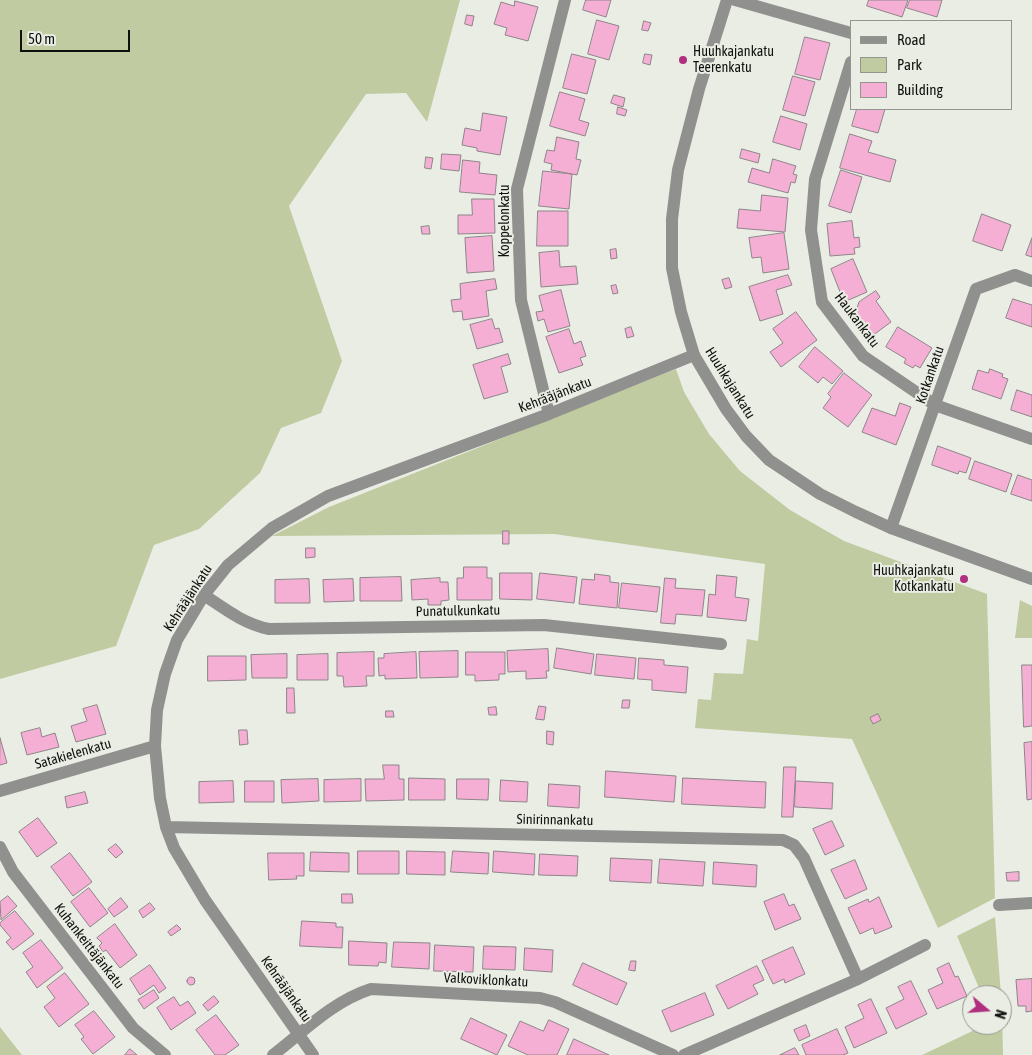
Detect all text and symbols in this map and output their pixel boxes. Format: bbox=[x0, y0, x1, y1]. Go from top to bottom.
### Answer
scale bar bbox=[22, 20, 132, 52]
legend bbox=[850, 20, 1012, 110]
text: 50 m bbox=[28, 30, 55, 47]
text: Road bbox=[897, 31, 926, 48]
place label: Huuhkajankatu Teerenkatu bbox=[693, 44, 774, 76]
marker: Huuhkajankatu Teerenkatu bbox=[677, 54, 689, 66]
text: Park bbox=[897, 56, 922, 73]
text: Building bbox=[897, 81, 943, 98]
street label: Koppelonkatu bbox=[497, 184, 513, 258]
street label: Haukankatu bbox=[831, 289, 883, 351]
street label: Huuhkajankatu bbox=[701, 344, 759, 422]
street label: Kotkankatu bbox=[912, 344, 948, 406]
street label: Kehrääjänkatu bbox=[516, 373, 594, 417]
street label: Kehrääjänkatu bbox=[160, 561, 216, 635]
place label: Huuhkajankatu Kotkankatu bbox=[873, 563, 954, 596]
marker: Huuhkajankatu Kotkankatu bbox=[958, 573, 970, 585]
street label: Punatulkunkatu bbox=[416, 602, 500, 620]
street label: Satakielenkatu bbox=[33, 735, 113, 773]
street label: Sinirinnankatu bbox=[516, 811, 594, 829]
street label: Kuhankeittäjänkatu bbox=[50, 900, 128, 992]
street label: Kehrääjänkatu bbox=[257, 953, 315, 1025]
street label: Valkoviklonkatu bbox=[443, 969, 529, 991]
north arrow bbox=[962, 985, 1012, 1035]
text: N bbox=[991, 1008, 1009, 1021]

